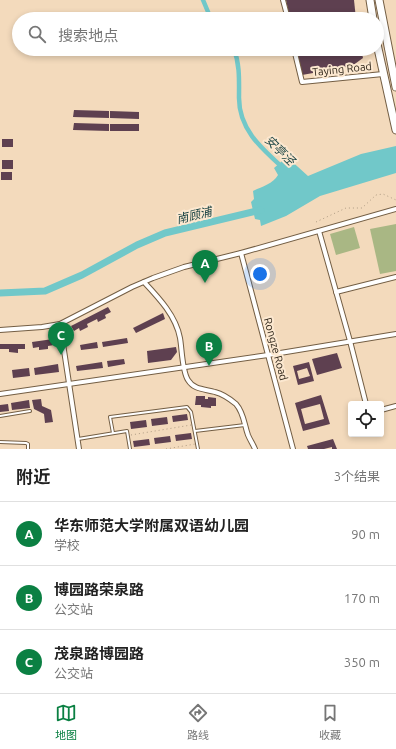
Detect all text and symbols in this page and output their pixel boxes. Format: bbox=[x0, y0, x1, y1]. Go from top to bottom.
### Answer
search box bbox=[12, 12, 384, 56]
icon: search bbox=[26, 23, 48, 45]
text: 搜索地点 bbox=[58, 27, 118, 44]
street label: Taying Road bbox=[312, 60, 372, 78]
water label: 安亭泾 bbox=[263, 133, 298, 168]
water label: 南顾浦 bbox=[175, 204, 215, 225]
pin: A bbox=[192, 250, 218, 283]
your location bbox=[250, 264, 270, 284]
street label: Rongze Road bbox=[262, 316, 290, 382]
pin: C bbox=[48, 322, 74, 355]
pin: B bbox=[196, 333, 222, 366]
map controls bbox=[348, 401, 384, 437]
button: locate bbox=[348, 401, 384, 437]
text: 附近 bbox=[16, 467, 50, 486]
text: 3个结果 bbox=[334, 469, 380, 483]
text: 华东师范大学附属双语幼儿园 bbox=[54, 517, 249, 534]
text: A bbox=[24, 527, 34, 541]
text: 90 m bbox=[351, 527, 380, 541]
text: 学校 bbox=[54, 538, 80, 552]
text: 博园路荣泉路 bbox=[54, 581, 144, 598]
text: B bbox=[25, 591, 33, 605]
text: 170 m bbox=[344, 591, 380, 605]
text: 公交站 bbox=[54, 602, 93, 616]
text: 茂泉路博园路 bbox=[54, 645, 144, 662]
text: C bbox=[25, 655, 33, 669]
text: 350 m bbox=[344, 655, 380, 669]
text: 公交站 bbox=[54, 666, 93, 680]
tab: 地图 bbox=[55, 702, 77, 742]
tab: 路线 bbox=[187, 702, 209, 742]
tab: 收藏 bbox=[319, 702, 341, 742]

